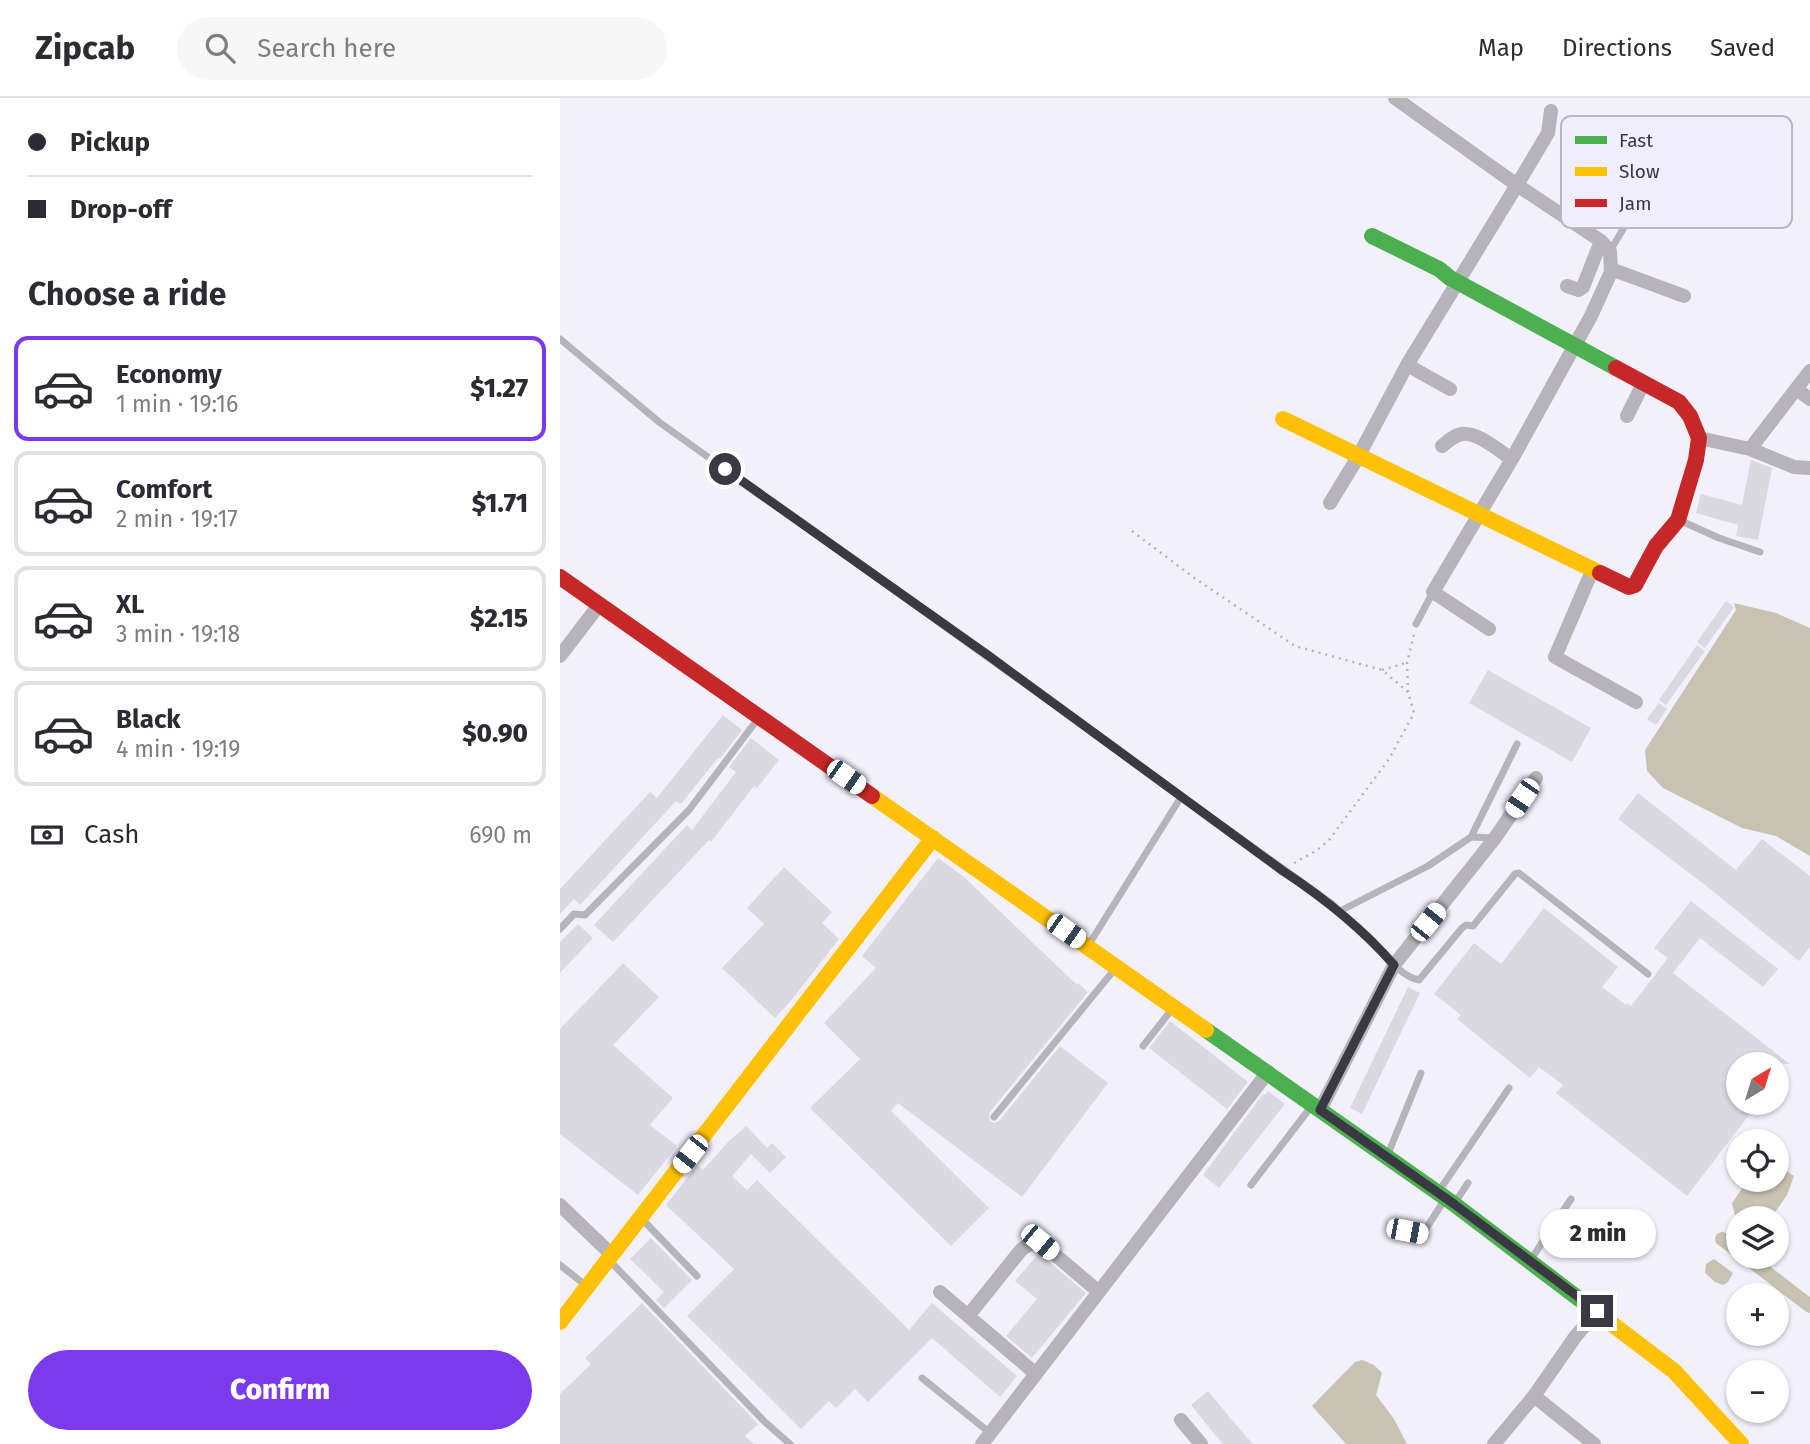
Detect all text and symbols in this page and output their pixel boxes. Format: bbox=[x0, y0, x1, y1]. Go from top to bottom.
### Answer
search box bbox=[177, 17, 667, 80]
text: Zipcab bbox=[35, 28, 135, 68]
icon: search bbox=[201, 29, 239, 67]
text: Search here bbox=[257, 33, 396, 64]
text: Map bbox=[1478, 34, 1524, 62]
text: Directions bbox=[1562, 34, 1672, 62]
text: Saved bbox=[1710, 34, 1775, 62]
legend bbox=[1561, 116, 1792, 228]
text: Pickup bbox=[70, 127, 150, 158]
text: Fast bbox=[1619, 129, 1653, 152]
text: Slow bbox=[1619, 160, 1660, 183]
text: Jam bbox=[1619, 192, 1651, 215]
text: Drop-off bbox=[70, 194, 172, 225]
text: Choose a ride bbox=[28, 275, 226, 313]
icon: car bbox=[32, 357, 95, 420]
text: Economy bbox=[116, 359, 222, 390]
text: $1.27 bbox=[470, 373, 528, 404]
text: 1 min · 19:16 bbox=[116, 390, 238, 418]
route start bbox=[709, 453, 741, 485]
icon: car bbox=[32, 472, 95, 535]
text: Comfort bbox=[116, 474, 212, 505]
text: $1.71 bbox=[472, 488, 528, 519]
text: 2 min · 19:17 bbox=[116, 505, 238, 533]
icon: car bbox=[32, 587, 95, 650]
text: XL bbox=[116, 589, 144, 620]
text: $2.15 bbox=[470, 603, 528, 634]
text: 3 min · 19:18 bbox=[116, 620, 240, 648]
icon: car bbox=[32, 702, 95, 765]
text: Black bbox=[116, 704, 181, 735]
text: $0.90 bbox=[462, 718, 528, 749]
text: 4 min · 19:19 bbox=[116, 735, 240, 763]
car bbox=[823, 756, 870, 798]
car bbox=[1502, 775, 1543, 821]
icon: cash bbox=[28, 816, 66, 854]
text: Cash bbox=[84, 819, 140, 850]
text: 690 m bbox=[469, 821, 532, 849]
car bbox=[1407, 899, 1450, 945]
car bbox=[1043, 910, 1090, 952]
north arrow bbox=[1726, 1052, 1788, 1115]
map controls bbox=[1726, 1052, 1789, 1423]
button: locate bbox=[1726, 1129, 1789, 1192]
car bbox=[669, 1131, 712, 1177]
button: layers bbox=[1726, 1206, 1789, 1269]
callout: 2 min bbox=[1539, 1210, 1655, 1258]
car bbox=[1385, 1217, 1430, 1245]
text: 2 min bbox=[1570, 1219, 1626, 1247]
car bbox=[1018, 1220, 1063, 1264]
button: + bbox=[1726, 1283, 1789, 1346]
route end bbox=[1581, 1295, 1613, 1327]
button: Confirm bbox=[28, 1350, 532, 1430]
button: − bbox=[1726, 1360, 1789, 1423]

